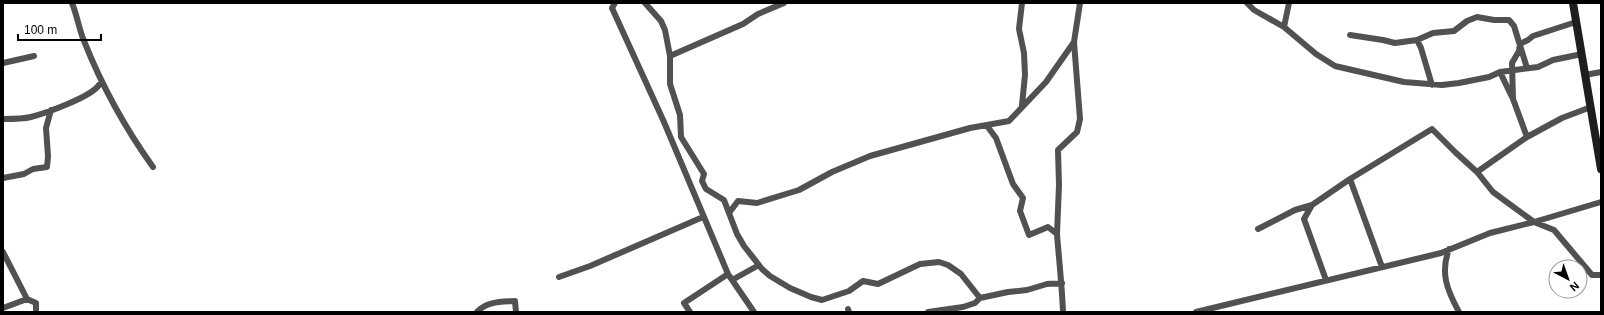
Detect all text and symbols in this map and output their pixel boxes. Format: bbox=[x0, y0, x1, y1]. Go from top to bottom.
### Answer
scale bar bbox=[18, 16, 101, 42]
text: 100 m bbox=[24, 23, 57, 37]
north arrow bbox=[1548, 259, 1588, 299]
text: N bbox=[1568, 279, 1581, 294]

